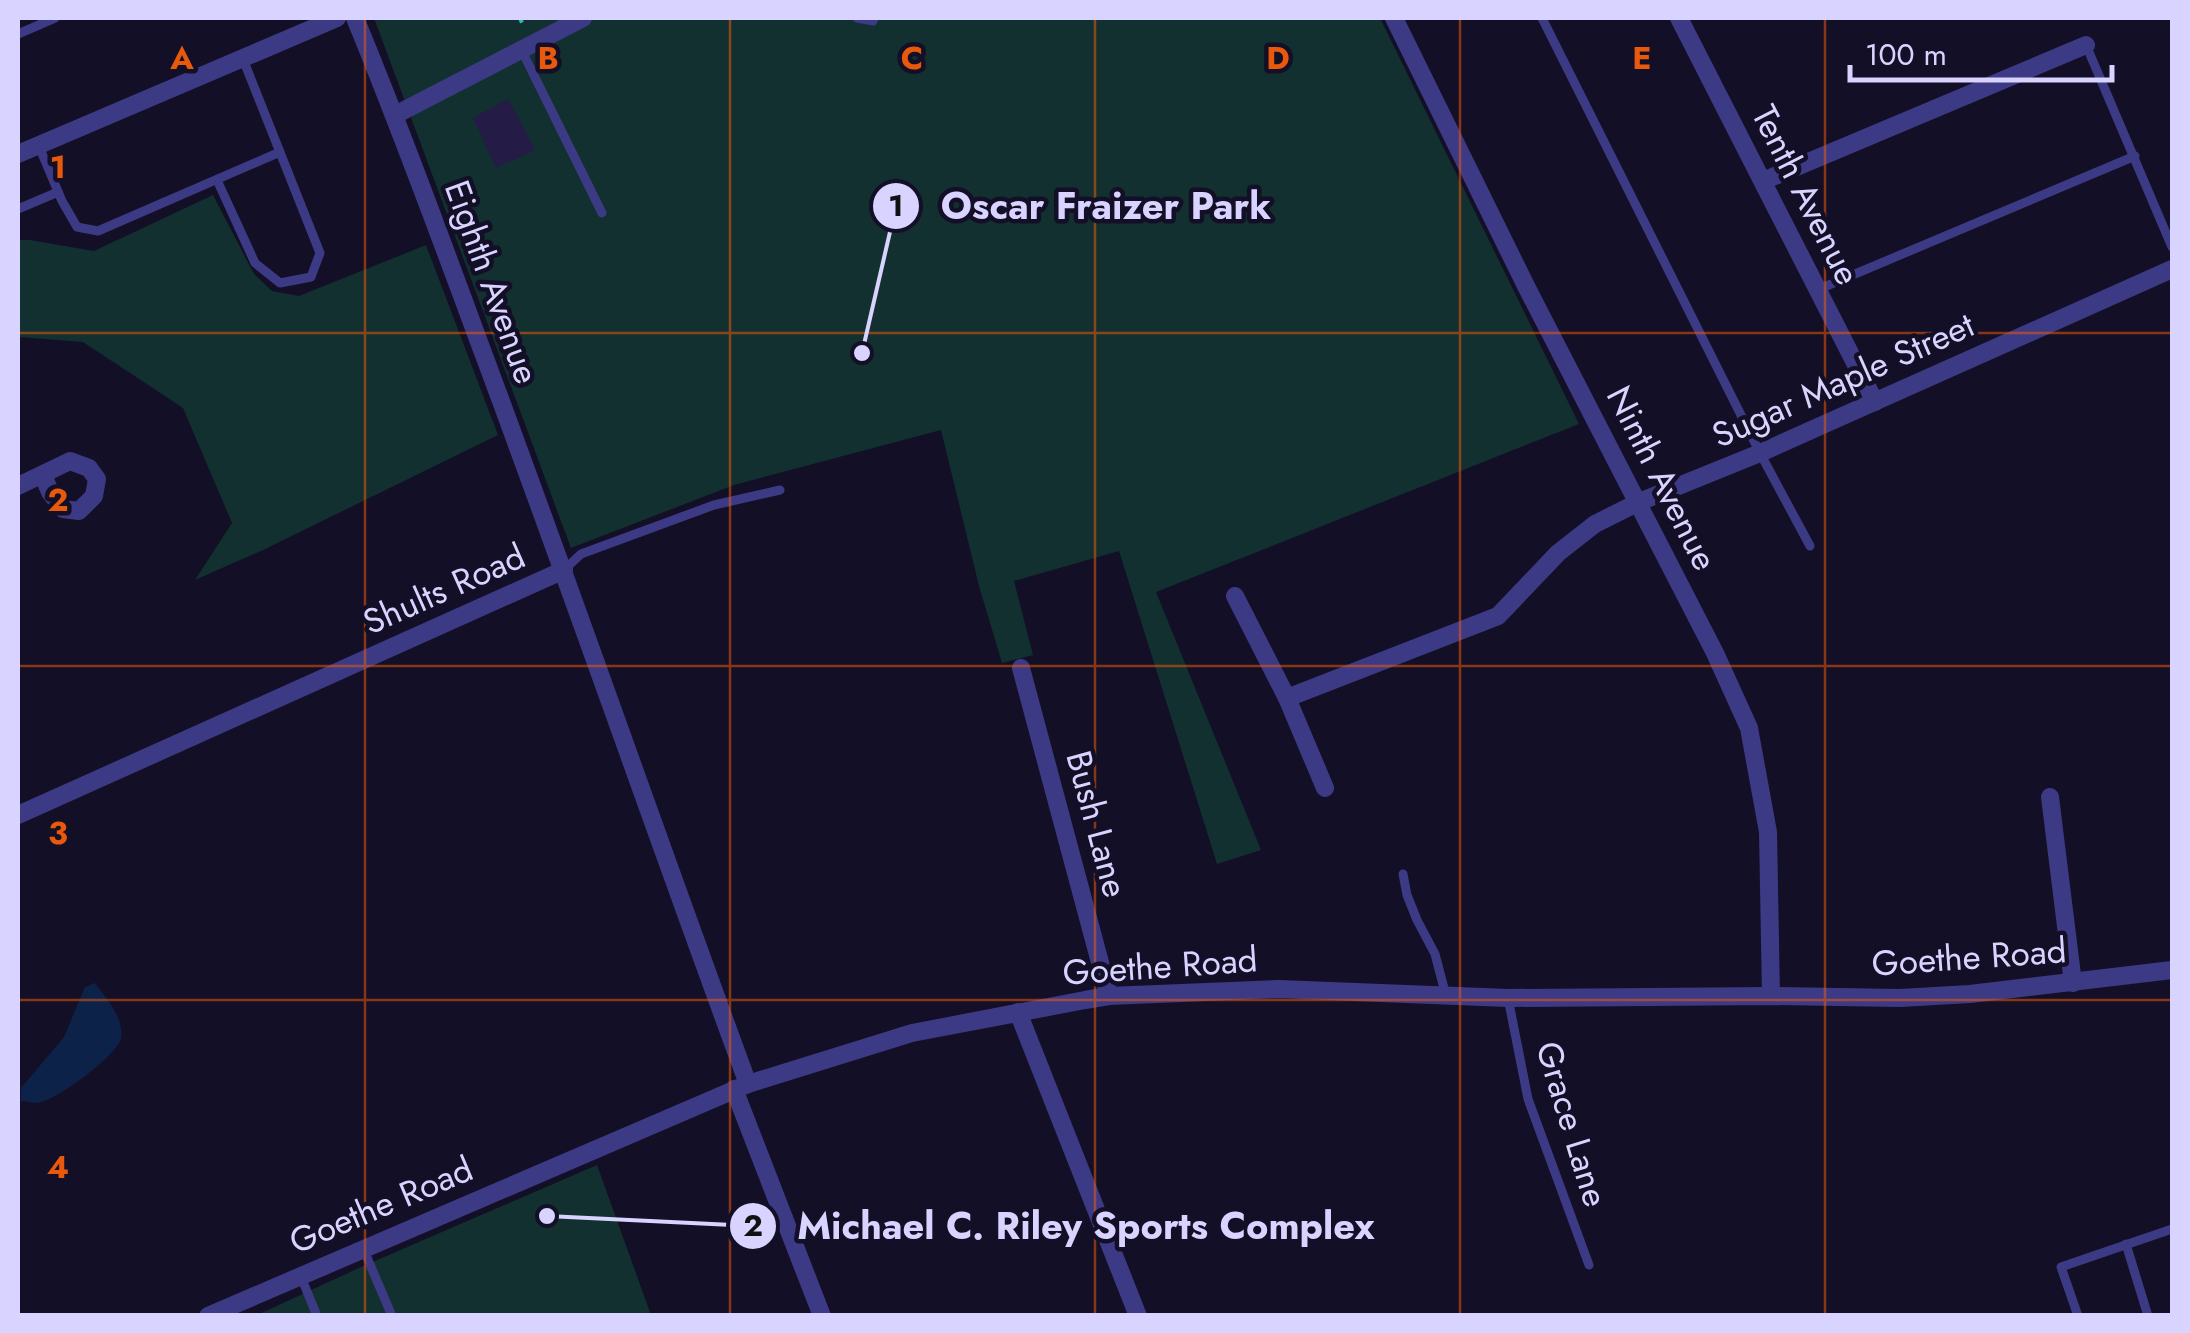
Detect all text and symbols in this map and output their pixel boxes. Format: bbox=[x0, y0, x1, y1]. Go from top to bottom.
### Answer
scale bar bbox=[1850, 20, 2112, 82]
text: 100 m bbox=[1865, 33, 1947, 76]
text: A bbox=[169, 35, 194, 81]
text: B bbox=[537, 35, 559, 81]
text: C bbox=[901, 35, 923, 81]
text: D bbox=[1266, 35, 1290, 81]
text: E bbox=[1632, 35, 1652, 81]
street label: Tenth Avenue bbox=[1739, 97, 1873, 293]
text: 1 bbox=[50, 144, 66, 190]
callout: Oscar Fraizer Park bbox=[871, 172, 1291, 240]
street label: Eighth Avenue bbox=[432, 173, 552, 391]
text: Oscar Fraizer Park bbox=[941, 178, 1271, 233]
text: 1 bbox=[888, 184, 904, 227]
street label: Sugar Maple Street bbox=[1704, 300, 1983, 460]
street label: Ninth Avenue bbox=[1594, 377, 1730, 579]
text: 2 bbox=[48, 477, 69, 523]
street label: Shults Road bbox=[355, 531, 533, 647]
street label: Bush Lane bbox=[1053, 745, 1141, 903]
text: 3 bbox=[48, 810, 68, 856]
street label: Goethe Road bbox=[1870, 925, 2068, 989]
street label: Goethe Road bbox=[1061, 934, 1259, 998]
street label: Grace Lane bbox=[1523, 1035, 1621, 1213]
text: 4 bbox=[47, 1144, 69, 1190]
street label: Goethe Road bbox=[281, 1144, 481, 1266]
callout: Michael C. Riley Sports Complex bbox=[728, 1192, 1395, 1260]
text: Michael C. Riley Sports Complex bbox=[797, 1198, 1376, 1253]
text: 2 bbox=[743, 1204, 763, 1247]

